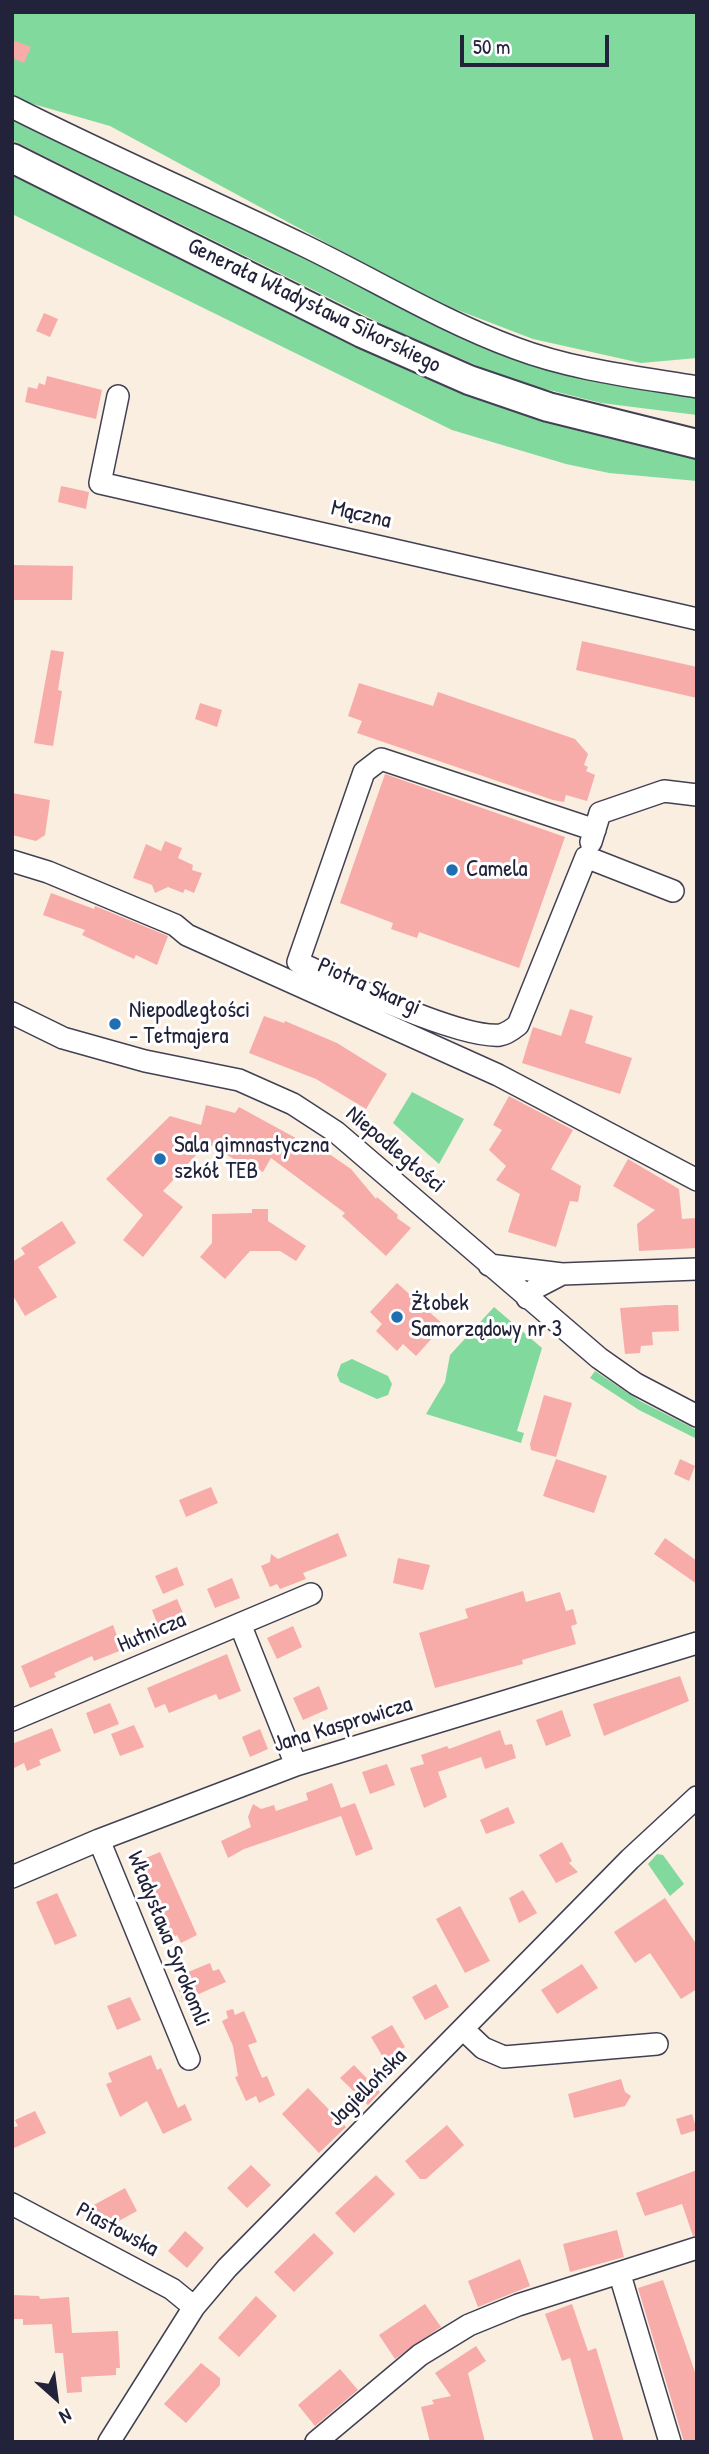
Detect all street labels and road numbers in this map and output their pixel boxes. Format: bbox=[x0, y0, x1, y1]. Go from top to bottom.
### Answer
street label: Generała Władysława Sikorskiego bbox=[183, 233, 445, 379]
street label: Mączna bbox=[328, 495, 394, 535]
street label: Piotra Skargi bbox=[313, 952, 425, 1022]
street label: Niepodległości bbox=[340, 1101, 450, 1199]
street label: Hutnicza bbox=[114, 1606, 190, 1660]
street label: Jana Kasprowicza bbox=[270, 1691, 416, 1759]
street label: Władysława Syrokomli bbox=[120, 1847, 216, 2031]
street label: Jagiellońska bbox=[323, 2043, 413, 2133]
street label: Piastowska bbox=[71, 2197, 163, 2263]

